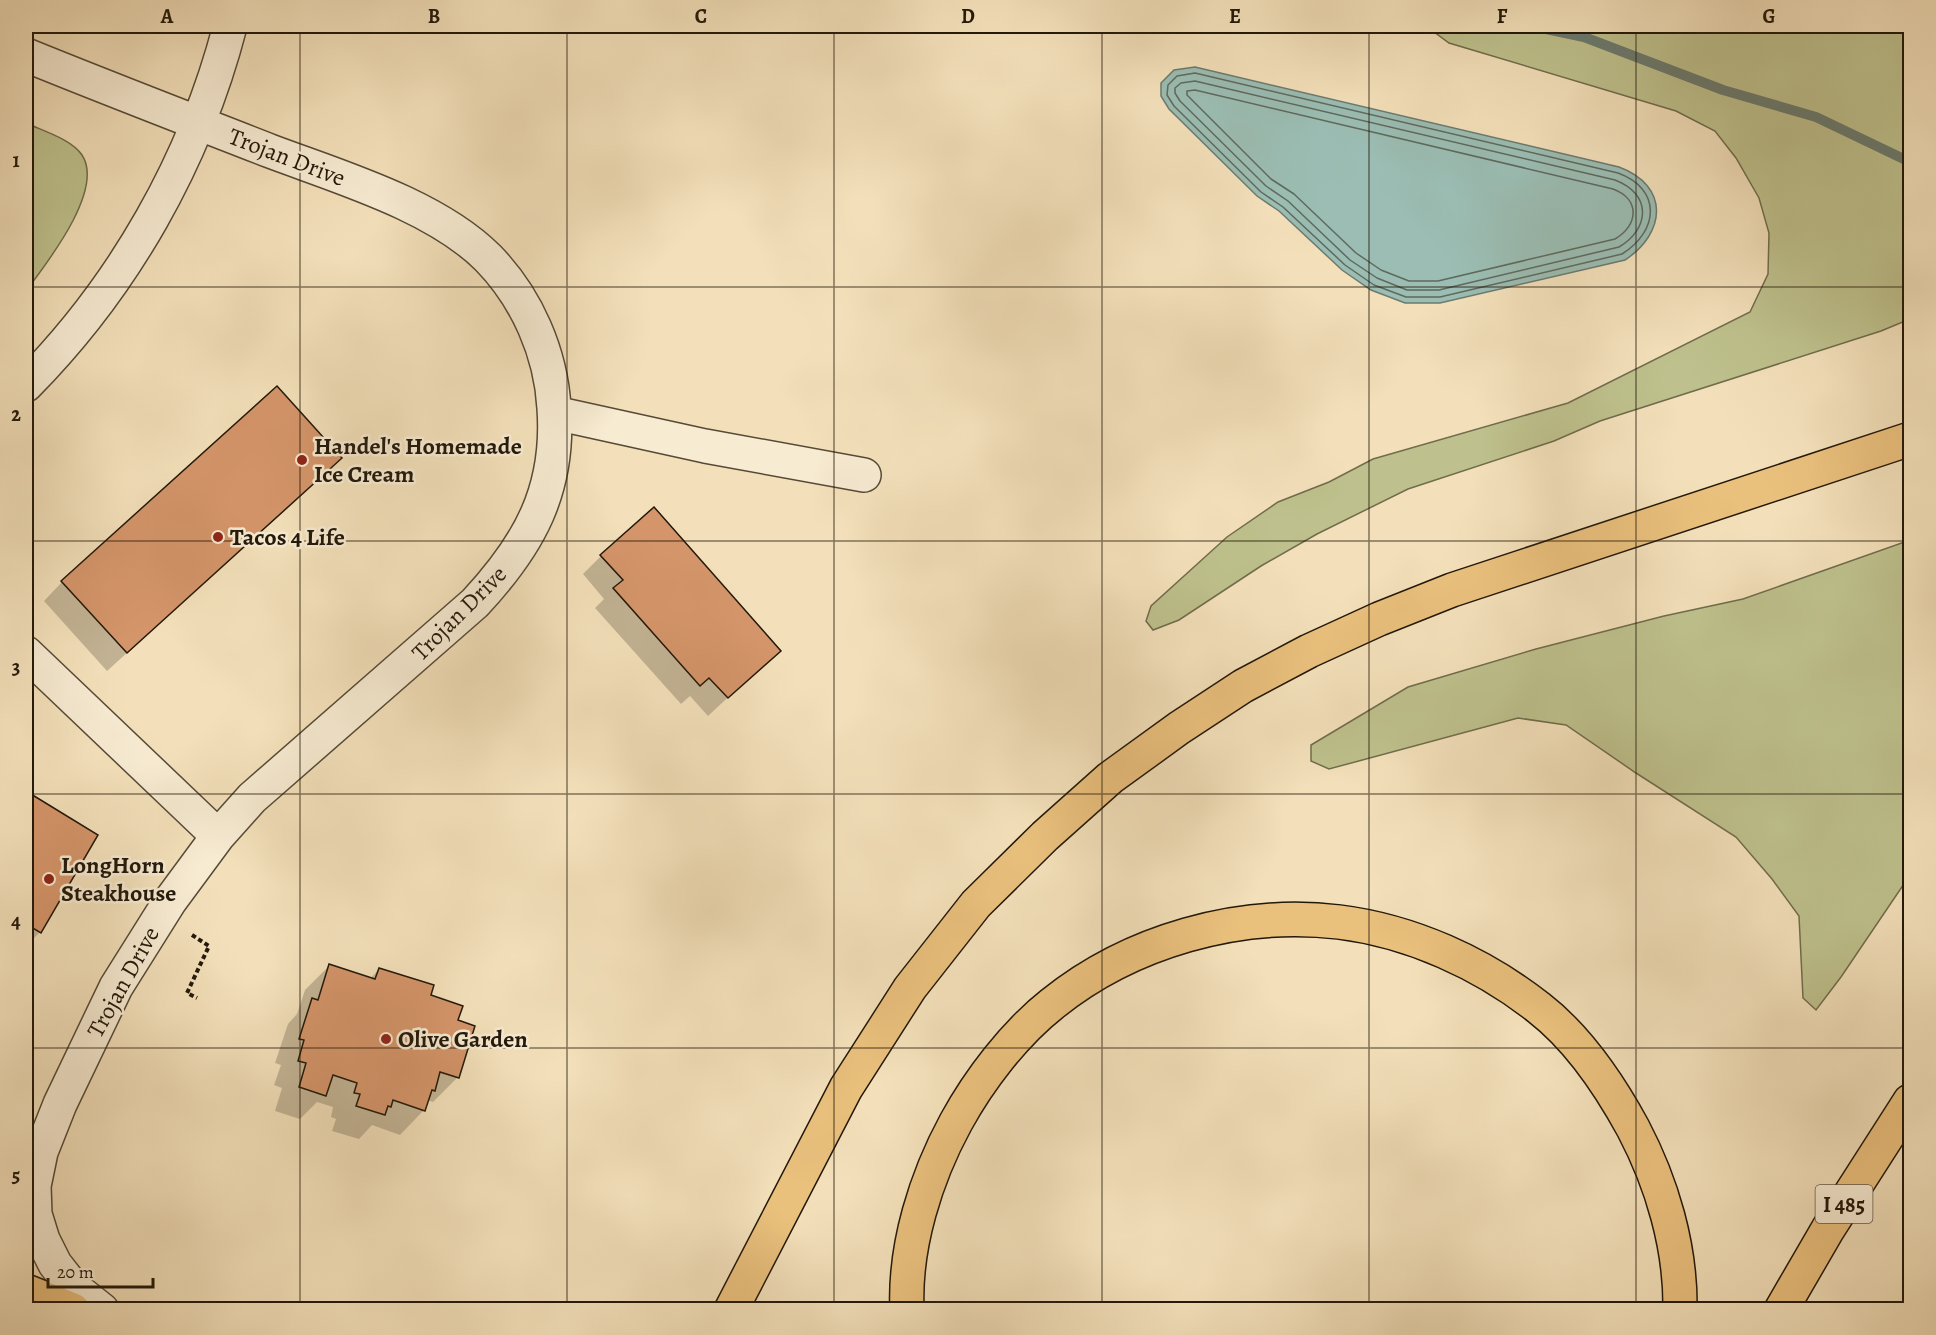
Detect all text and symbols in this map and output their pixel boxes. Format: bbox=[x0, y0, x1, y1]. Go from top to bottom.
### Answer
text: A bbox=[160, 3, 174, 30]
text: B bbox=[428, 3, 440, 30]
text: C bbox=[695, 3, 707, 30]
text: D bbox=[961, 3, 975, 30]
text: E bbox=[1229, 3, 1241, 30]
text: F bbox=[1497, 3, 1508, 30]
text: G bbox=[1762, 3, 1776, 30]
street label: Trojan Drive bbox=[224, 120, 350, 194]
text: 1 bbox=[12, 147, 20, 174]
text: 2 bbox=[11, 401, 21, 428]
place label: Handel's Homemade Ice Cream bbox=[314, 430, 522, 490]
marker: Handel's Homemade Ice Cream bbox=[295, 453, 309, 467]
place label: Tacos 4 Life bbox=[230, 521, 345, 553]
marker: Tacos 4 Life bbox=[211, 530, 225, 544]
street label: Trojan Drive bbox=[404, 558, 514, 668]
text: 3 bbox=[12, 654, 20, 681]
place label: LongHorn Steakhouse bbox=[61, 849, 176, 909]
marker: LongHorn Steakhouse bbox=[42, 872, 56, 886]
text: 4 bbox=[11, 908, 21, 935]
street label: Trojan Drive bbox=[79, 921, 167, 1043]
place label: Olive Garden bbox=[398, 1023, 528, 1055]
marker: Olive Garden bbox=[379, 1032, 393, 1046]
text: 5 bbox=[12, 1162, 20, 1189]
road number: I 485 bbox=[1816, 1185, 1872, 1223]
scale bar bbox=[48, 1251, 153, 1289]
text: 20 m bbox=[57, 1260, 94, 1284]

